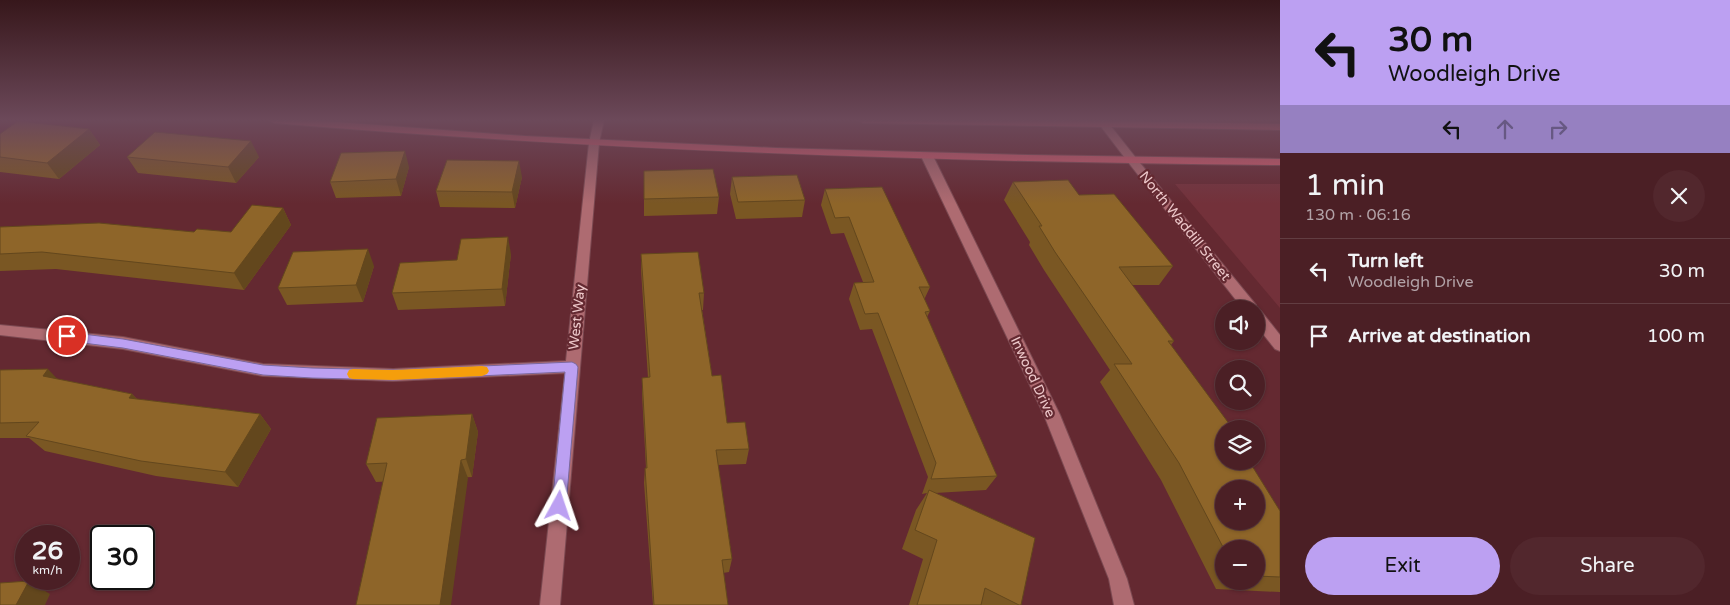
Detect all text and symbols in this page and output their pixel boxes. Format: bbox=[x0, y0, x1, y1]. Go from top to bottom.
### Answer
text: 30 m bbox=[1388, 19, 1473, 61]
icon: left bbox=[1305, 20, 1370, 85]
text: Woodleigh Drive bbox=[1388, 61, 1560, 87]
icon: left bbox=[1438, 115, 1466, 143]
icon: ahead bbox=[1491, 115, 1519, 143]
icon: right bbox=[1544, 115, 1572, 143]
text: 1 min bbox=[1305, 167, 1385, 204]
street label: North Waddill Street bbox=[1136, 168, 1235, 285]
button: close bbox=[1653, 170, 1705, 222]
text: 130 m · 06:16 bbox=[1305, 205, 1411, 225]
text: Turn left bbox=[1348, 250, 1424, 272]
icon: left bbox=[1305, 257, 1333, 285]
text: 30 m bbox=[1659, 260, 1705, 282]
text: Woodleigh Drive bbox=[1348, 272, 1473, 292]
street label: West Way bbox=[565, 283, 589, 351]
map controls bbox=[1215, 300, 1265, 590]
button: sound bbox=[1215, 300, 1265, 350]
pin bbox=[46, 315, 88, 357]
icon: arrive bbox=[53, 322, 81, 350]
icon: arrive bbox=[1305, 322, 1333, 350]
text: Arrive at destination bbox=[1348, 325, 1531, 347]
text: 100 m bbox=[1647, 325, 1705, 347]
street label: Inwood Drive bbox=[1007, 334, 1059, 420]
button: search bbox=[1215, 360, 1265, 410]
button: layers bbox=[1215, 420, 1265, 470]
position arrow bbox=[532, 479, 584, 531]
button: + bbox=[1215, 480, 1265, 530]
speed limit sign: 30 bbox=[90, 525, 155, 590]
text: 26 bbox=[32, 536, 63, 566]
button: Exit bbox=[1305, 537, 1500, 595]
button: Share bbox=[1510, 537, 1705, 595]
button: − bbox=[1215, 540, 1265, 590]
text: km/h bbox=[32, 563, 63, 577]

